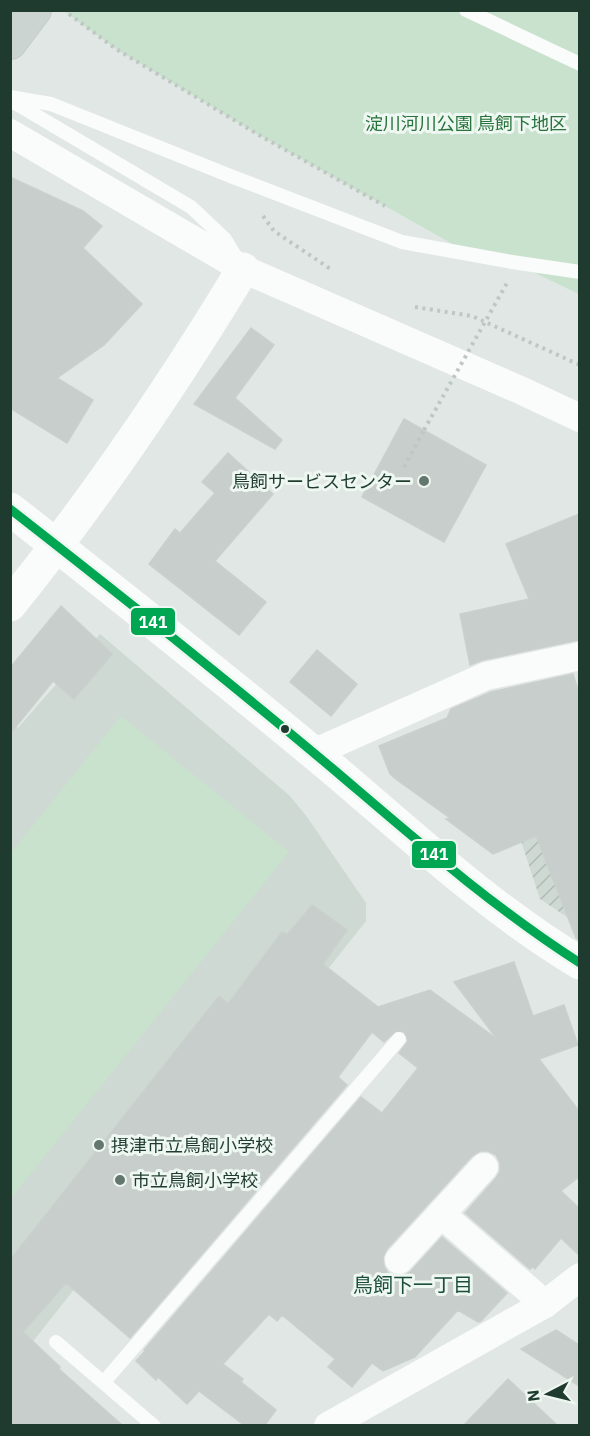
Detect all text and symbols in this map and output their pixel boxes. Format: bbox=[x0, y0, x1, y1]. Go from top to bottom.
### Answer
park label: 淀川河川公園 鳥飼下地区 bbox=[365, 112, 567, 135]
place label: 鳥飼サービスセンター bbox=[232, 470, 412, 493]
marker: 鳥飼サービスセンター bbox=[417, 474, 431, 488]
line badge: 141 bbox=[130, 607, 176, 636]
text: 141 bbox=[139, 612, 168, 632]
unlabelled marker bbox=[279, 723, 291, 735]
line badge: 141 bbox=[411, 840, 457, 869]
text: 141 bbox=[420, 844, 449, 864]
place label: 摂津市立鳥飼小学校 bbox=[111, 1134, 273, 1157]
marker: 摂津市立鳥飼小学校 bbox=[92, 1138, 106, 1152]
place label: 市立鳥飼小学校 bbox=[132, 1169, 258, 1192]
marker: 市立鳥飼小学校 bbox=[113, 1173, 127, 1187]
district label: 鳥飼下一丁目 bbox=[353, 1271, 473, 1298]
north arrow bbox=[518, 1364, 578, 1424]
text: N bbox=[522, 1389, 544, 1403]

